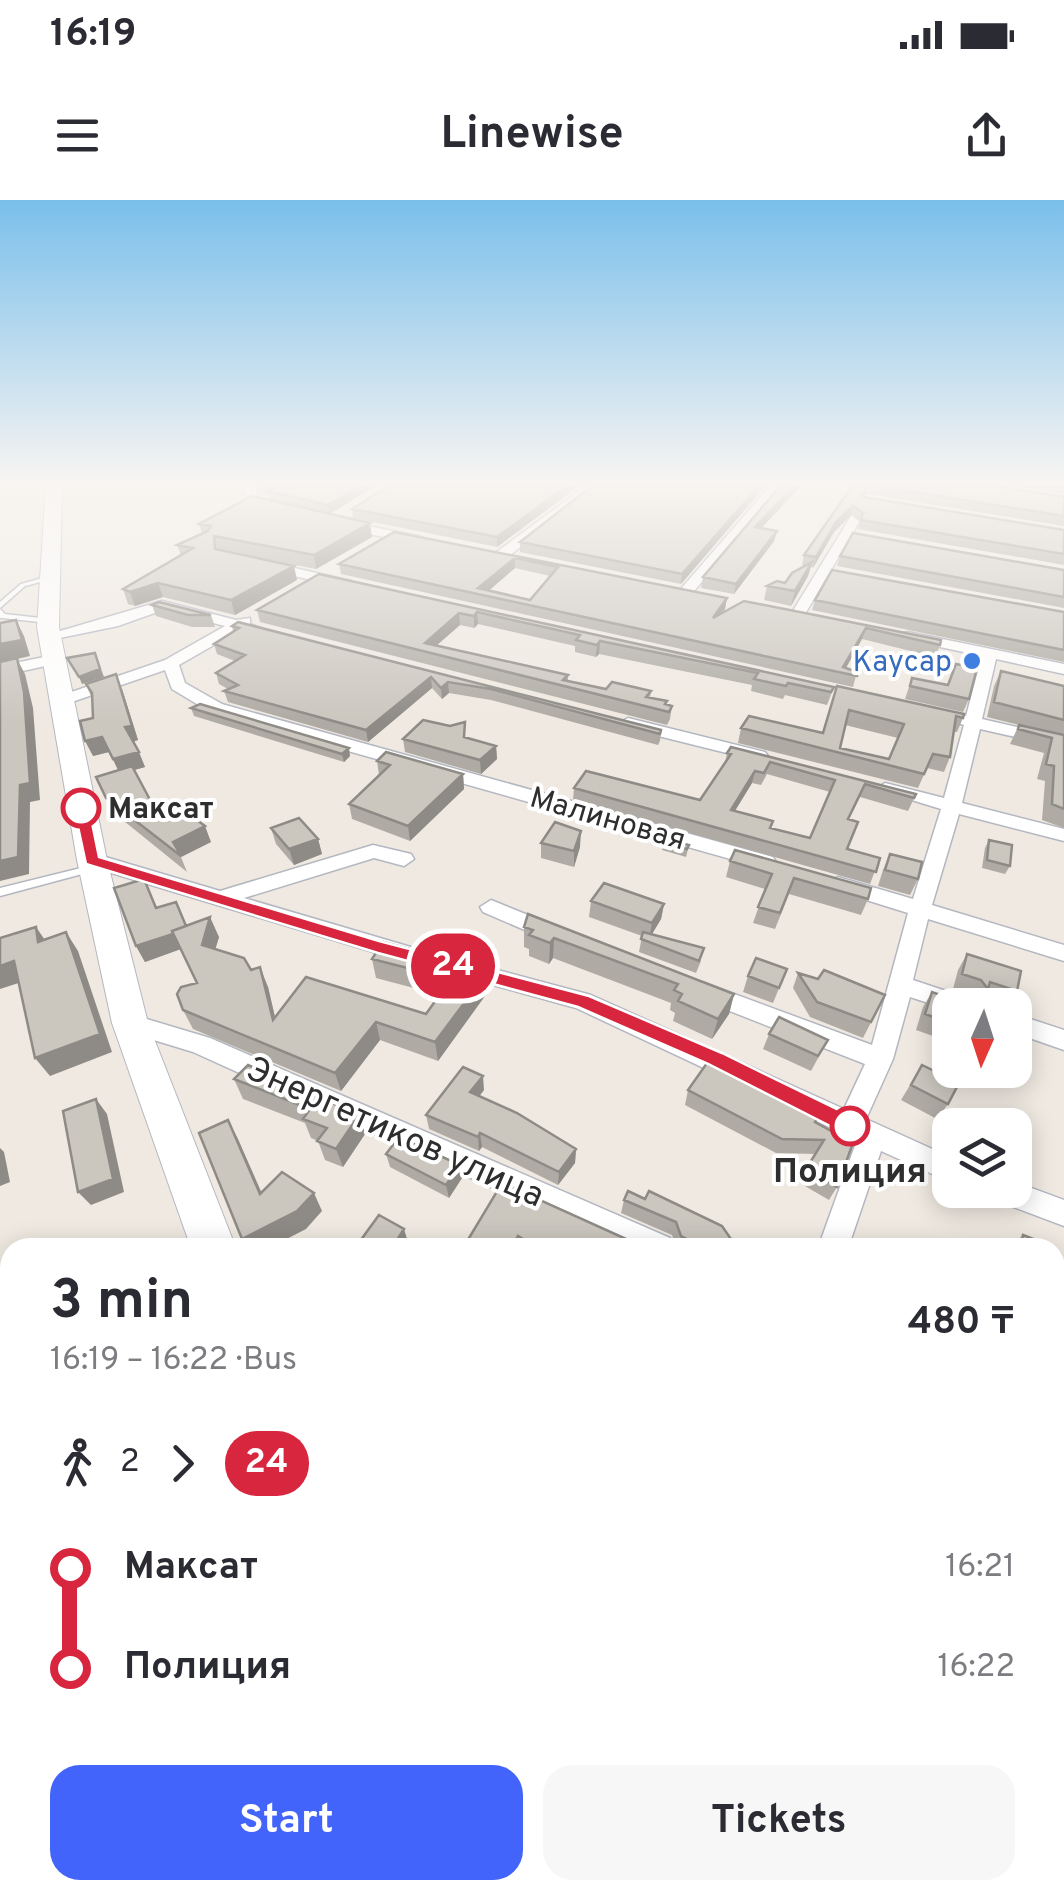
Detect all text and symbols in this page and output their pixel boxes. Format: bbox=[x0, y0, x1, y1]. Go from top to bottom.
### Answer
text: 16:19 bbox=[50, 11, 136, 60]
text: Linewise bbox=[440, 107, 624, 164]
icon: menu bbox=[50, 108, 105, 163]
icon: share bbox=[959, 108, 1014, 163]
place label: Каусар bbox=[853, 645, 952, 682]
marker: Каусар bbox=[961, 650, 983, 672]
street label: Малиновая bbox=[525, 781, 689, 860]
marker: Максат bbox=[62, 789, 100, 827]
place label: Максат bbox=[108, 792, 214, 829]
line badge: 24 bbox=[408, 934, 498, 998]
text: 24 bbox=[431, 944, 475, 988]
north arrow bbox=[932, 988, 1032, 1088]
map controls bbox=[932, 988, 1032, 1208]
street label: Энергетиков улица bbox=[239, 1048, 550, 1219]
marker: Полиция bbox=[831, 1107, 869, 1145]
button: layers bbox=[932, 1108, 1032, 1208]
place label: Полиция bbox=[773, 1151, 927, 1195]
text: 3 min bbox=[50, 1268, 193, 1338]
text: 480 ₸ bbox=[908, 1299, 1015, 1348]
text: 16:19 – 16:22 · Bus bbox=[50, 1341, 297, 1381]
icon: walk bbox=[50, 1436, 105, 1491]
icon: forward bbox=[155, 1436, 210, 1491]
text: 24 bbox=[245, 1441, 289, 1485]
text: 2 bbox=[120, 1443, 140, 1483]
text: Максат bbox=[124, 1544, 258, 1593]
text: 16:21 bbox=[945, 1548, 1015, 1588]
text: Полиция bbox=[124, 1644, 291, 1693]
text: 16:22 bbox=[938, 1648, 1015, 1688]
button: Start bbox=[50, 1765, 523, 1880]
button: Tickets bbox=[543, 1765, 1015, 1880]

